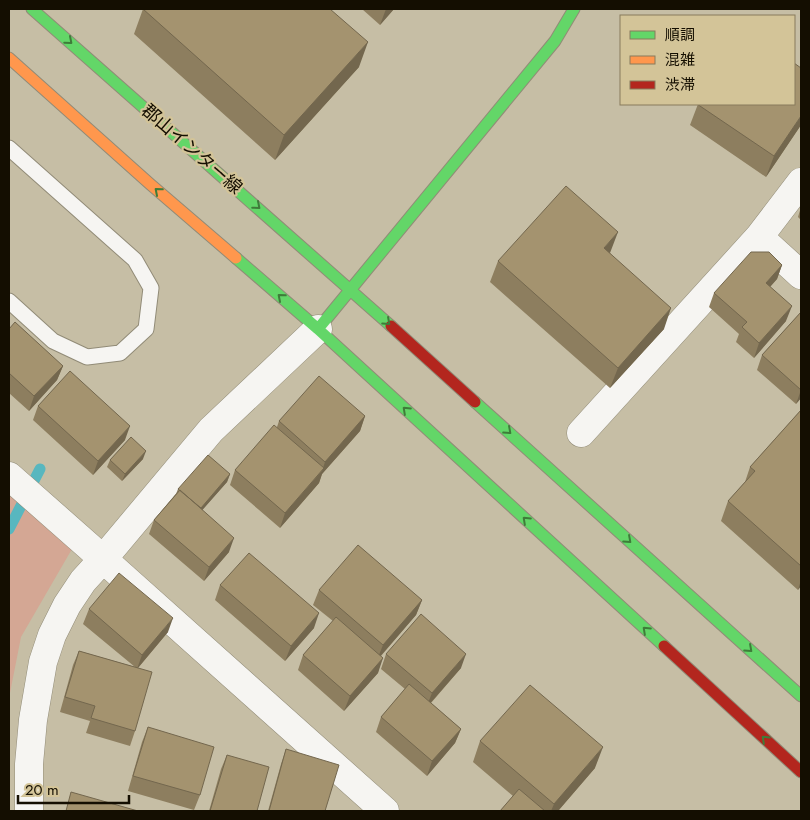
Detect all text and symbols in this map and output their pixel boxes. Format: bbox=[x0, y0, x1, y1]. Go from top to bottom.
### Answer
legend bbox=[620, 15, 795, 105]
text: 順調 bbox=[665, 24, 695, 46]
one-way arrow bbox=[63, 35, 72, 44]
text: 混雑 bbox=[665, 49, 695, 71]
text: 渋滞 bbox=[665, 74, 695, 96]
street label: 郡山インター線 bbox=[136, 98, 248, 200]
one-way arrow bbox=[155, 188, 164, 197]
one-way arrow bbox=[251, 201, 260, 210]
one-way arrow bbox=[278, 294, 287, 303]
one-way arrow bbox=[382, 316, 391, 325]
one-way arrow bbox=[403, 407, 412, 416]
one-way arrow bbox=[502, 425, 511, 434]
one-way arrow bbox=[523, 516, 532, 525]
one-way arrow bbox=[623, 534, 632, 543]
one-way arrow bbox=[642, 626, 651, 635]
one-way arrow bbox=[743, 643, 752, 652]
one-way arrow bbox=[762, 736, 771, 745]
scale bar bbox=[18, 772, 129, 804]
text: 20 m bbox=[25, 779, 59, 801]

